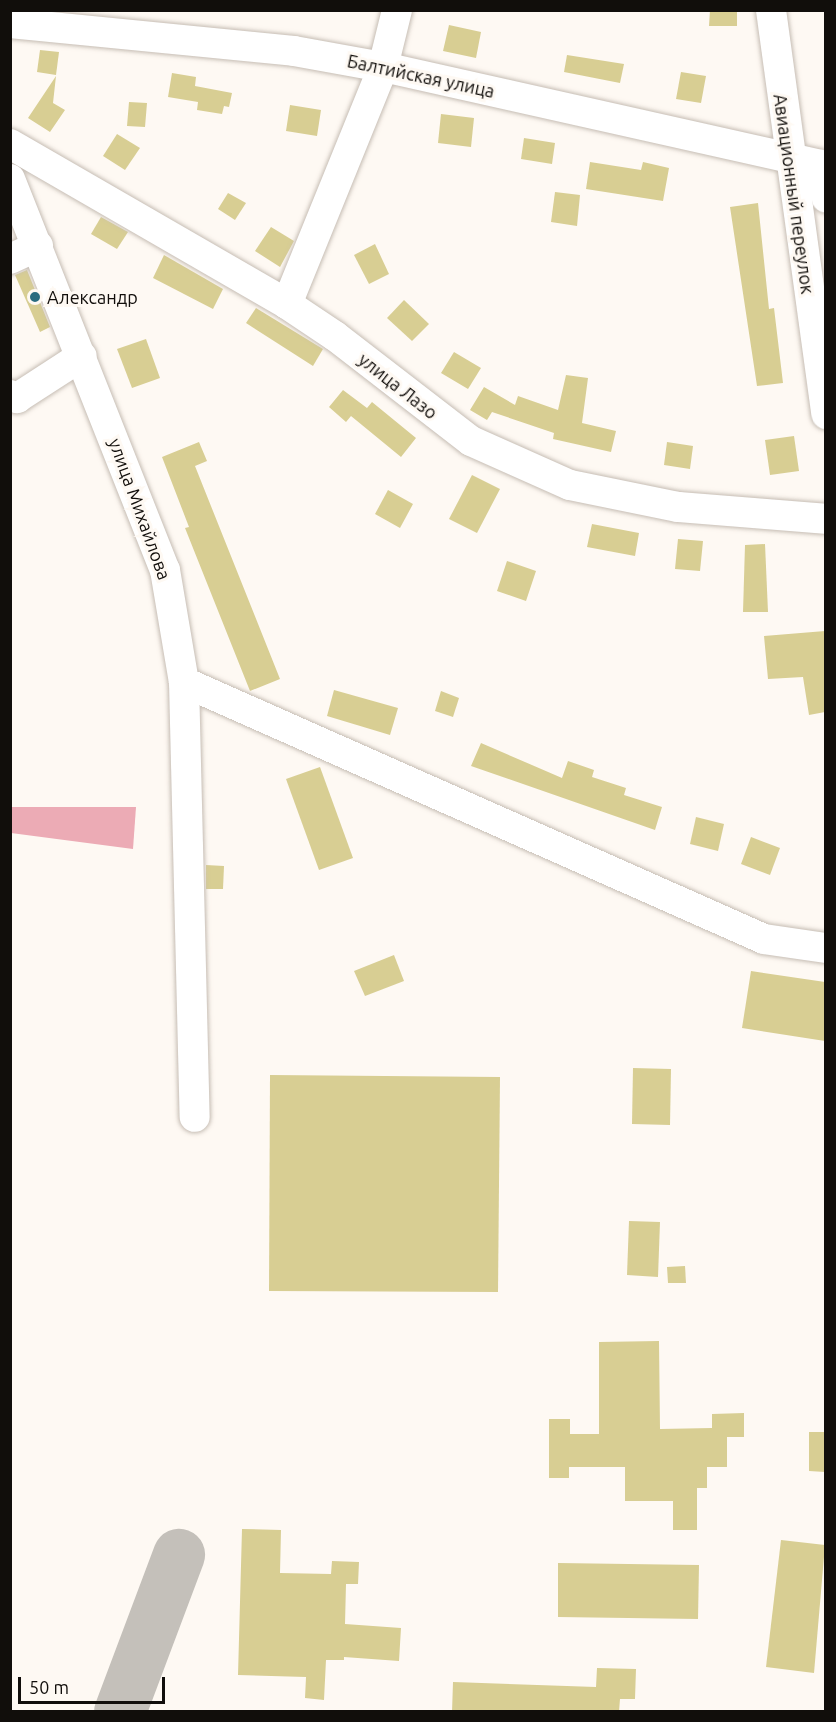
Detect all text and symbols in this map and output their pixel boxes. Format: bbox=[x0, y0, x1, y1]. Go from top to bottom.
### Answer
street label: Балтийская улица bbox=[345, 50, 497, 102]
street label: Авиационный переулок bbox=[769, 93, 819, 295]
place label: Александр bbox=[47, 286, 138, 308]
marker: Александр bbox=[28, 290, 42, 304]
street label: улица Лазо bbox=[354, 348, 442, 424]
street label: улица Михайлова bbox=[104, 435, 176, 583]
scale bar bbox=[21, 1665, 168, 1703]
text: 50 m bbox=[29, 1677, 69, 1697]

